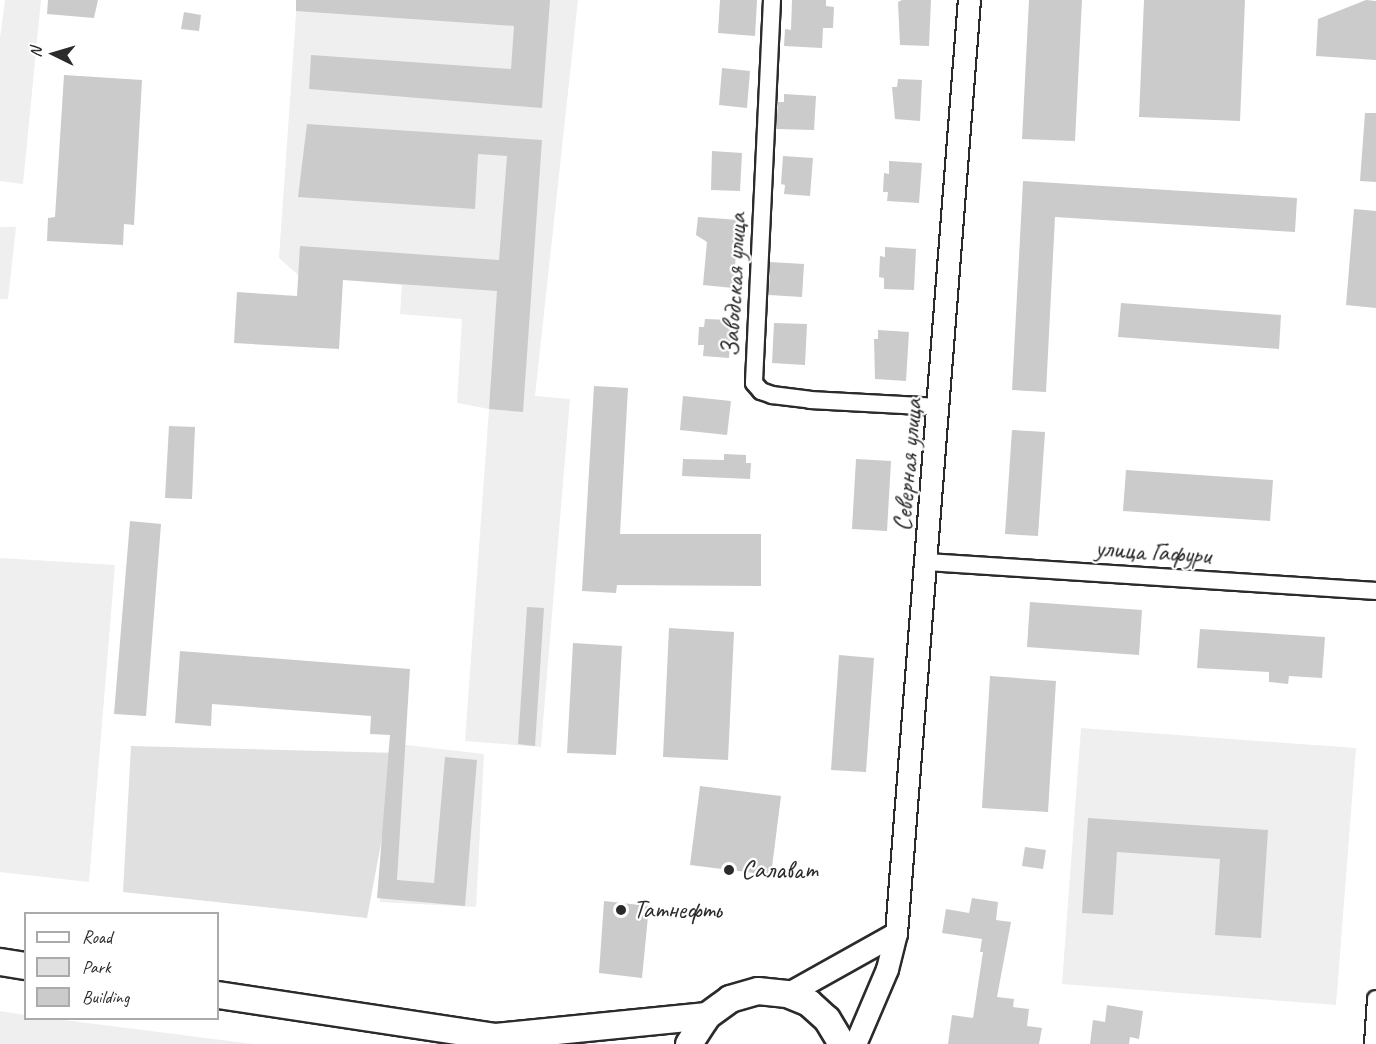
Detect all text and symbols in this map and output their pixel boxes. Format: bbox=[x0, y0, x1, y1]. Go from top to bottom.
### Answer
north arrow bbox=[24, 24, 84, 84]
text: N bbox=[26, 47, 46, 58]
street label: Заводская улица bbox=[715, 211, 753, 359]
street label: Северная улица bbox=[887, 397, 929, 533]
street label: улица Гафури bbox=[1095, 532, 1211, 572]
place label: Салават bbox=[741, 854, 818, 886]
marker: Салават bbox=[722, 863, 736, 877]
place label: Татнефть bbox=[633, 894, 721, 926]
marker: Татнефть bbox=[614, 903, 628, 917]
legend bbox=[24, 912, 219, 1020]
text: Road bbox=[82, 926, 112, 948]
text: Park bbox=[82, 956, 111, 978]
text: Building bbox=[82, 986, 129, 1008]

